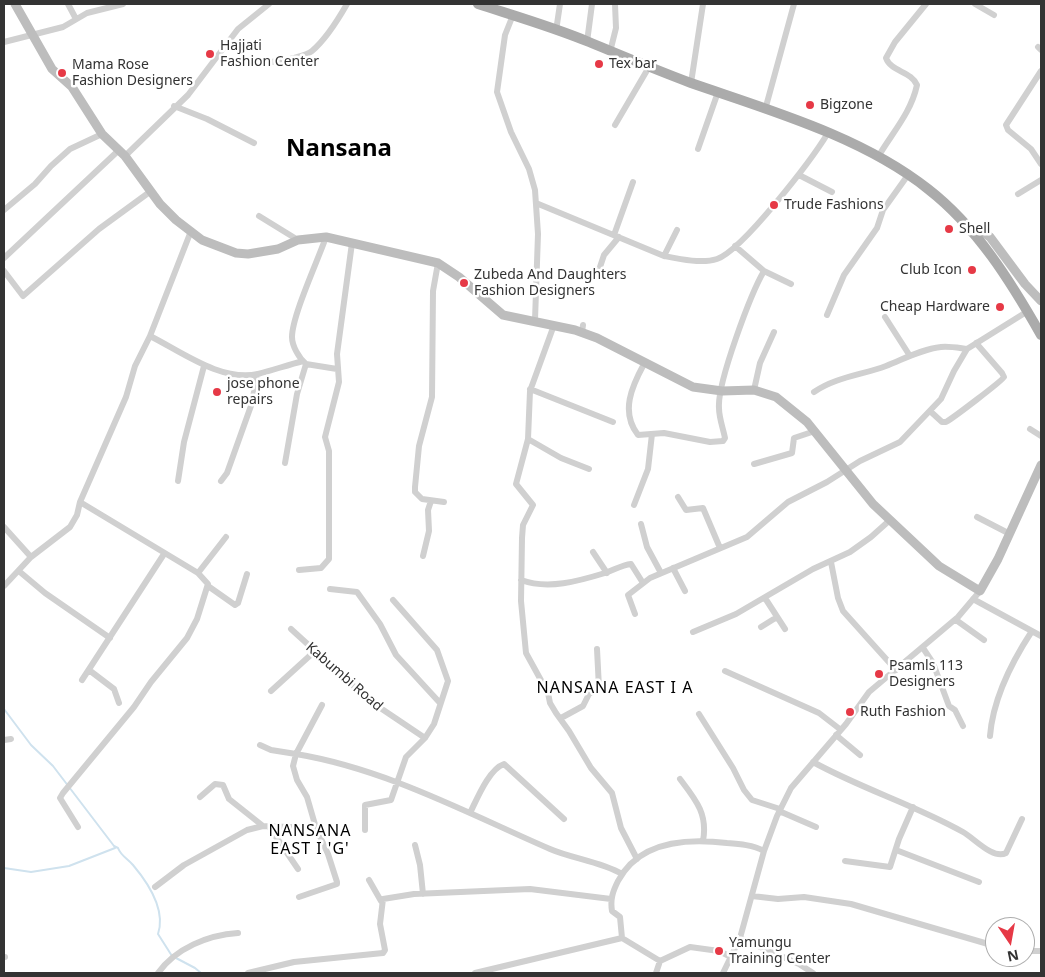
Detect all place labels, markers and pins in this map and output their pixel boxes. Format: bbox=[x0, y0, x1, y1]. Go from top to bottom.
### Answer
place label: Hajjati Fashion Center bbox=[220, 38, 319, 70]
marker: Hajjati Fashion Center bbox=[204, 48, 216, 60]
place label: Tex bar bbox=[609, 56, 657, 72]
place label: Mama Rose Fashion Designers bbox=[72, 57, 193, 90]
marker: Tex bar bbox=[593, 58, 605, 70]
marker: Mama Rose Fashion Designers bbox=[56, 67, 68, 79]
place label: Bigzone bbox=[820, 97, 873, 113]
marker: Bigzone bbox=[804, 99, 816, 111]
place label: Trude Fashions bbox=[784, 197, 884, 213]
marker: Trude Fashions bbox=[768, 199, 780, 211]
place label: Shell bbox=[959, 221, 990, 237]
marker: Shell bbox=[943, 223, 955, 235]
place label: Club Icon bbox=[900, 262, 962, 278]
marker: Club Icon bbox=[966, 264, 978, 276]
place label: Zubeda And Daughters Fashion Designers bbox=[474, 267, 627, 300]
marker: Zubeda And Daughters Fashion Designers bbox=[458, 277, 470, 289]
place label: Cheap Hardware bbox=[880, 299, 990, 315]
marker: Cheap Hardware bbox=[994, 301, 1006, 313]
place label: jose phone repairs bbox=[227, 376, 300, 408]
marker: jose phone repairs bbox=[211, 386, 223, 398]
place label: Psamls 113 Designers bbox=[889, 658, 963, 690]
marker: Psamls 113 Designers bbox=[873, 668, 885, 680]
place label: Ruth Fashion bbox=[860, 704, 946, 720]
marker: Ruth Fashion bbox=[844, 706, 856, 718]
place label: Yamungu Training Center bbox=[729, 935, 830, 968]
marker: Yamungu Training Center bbox=[713, 945, 725, 957]

